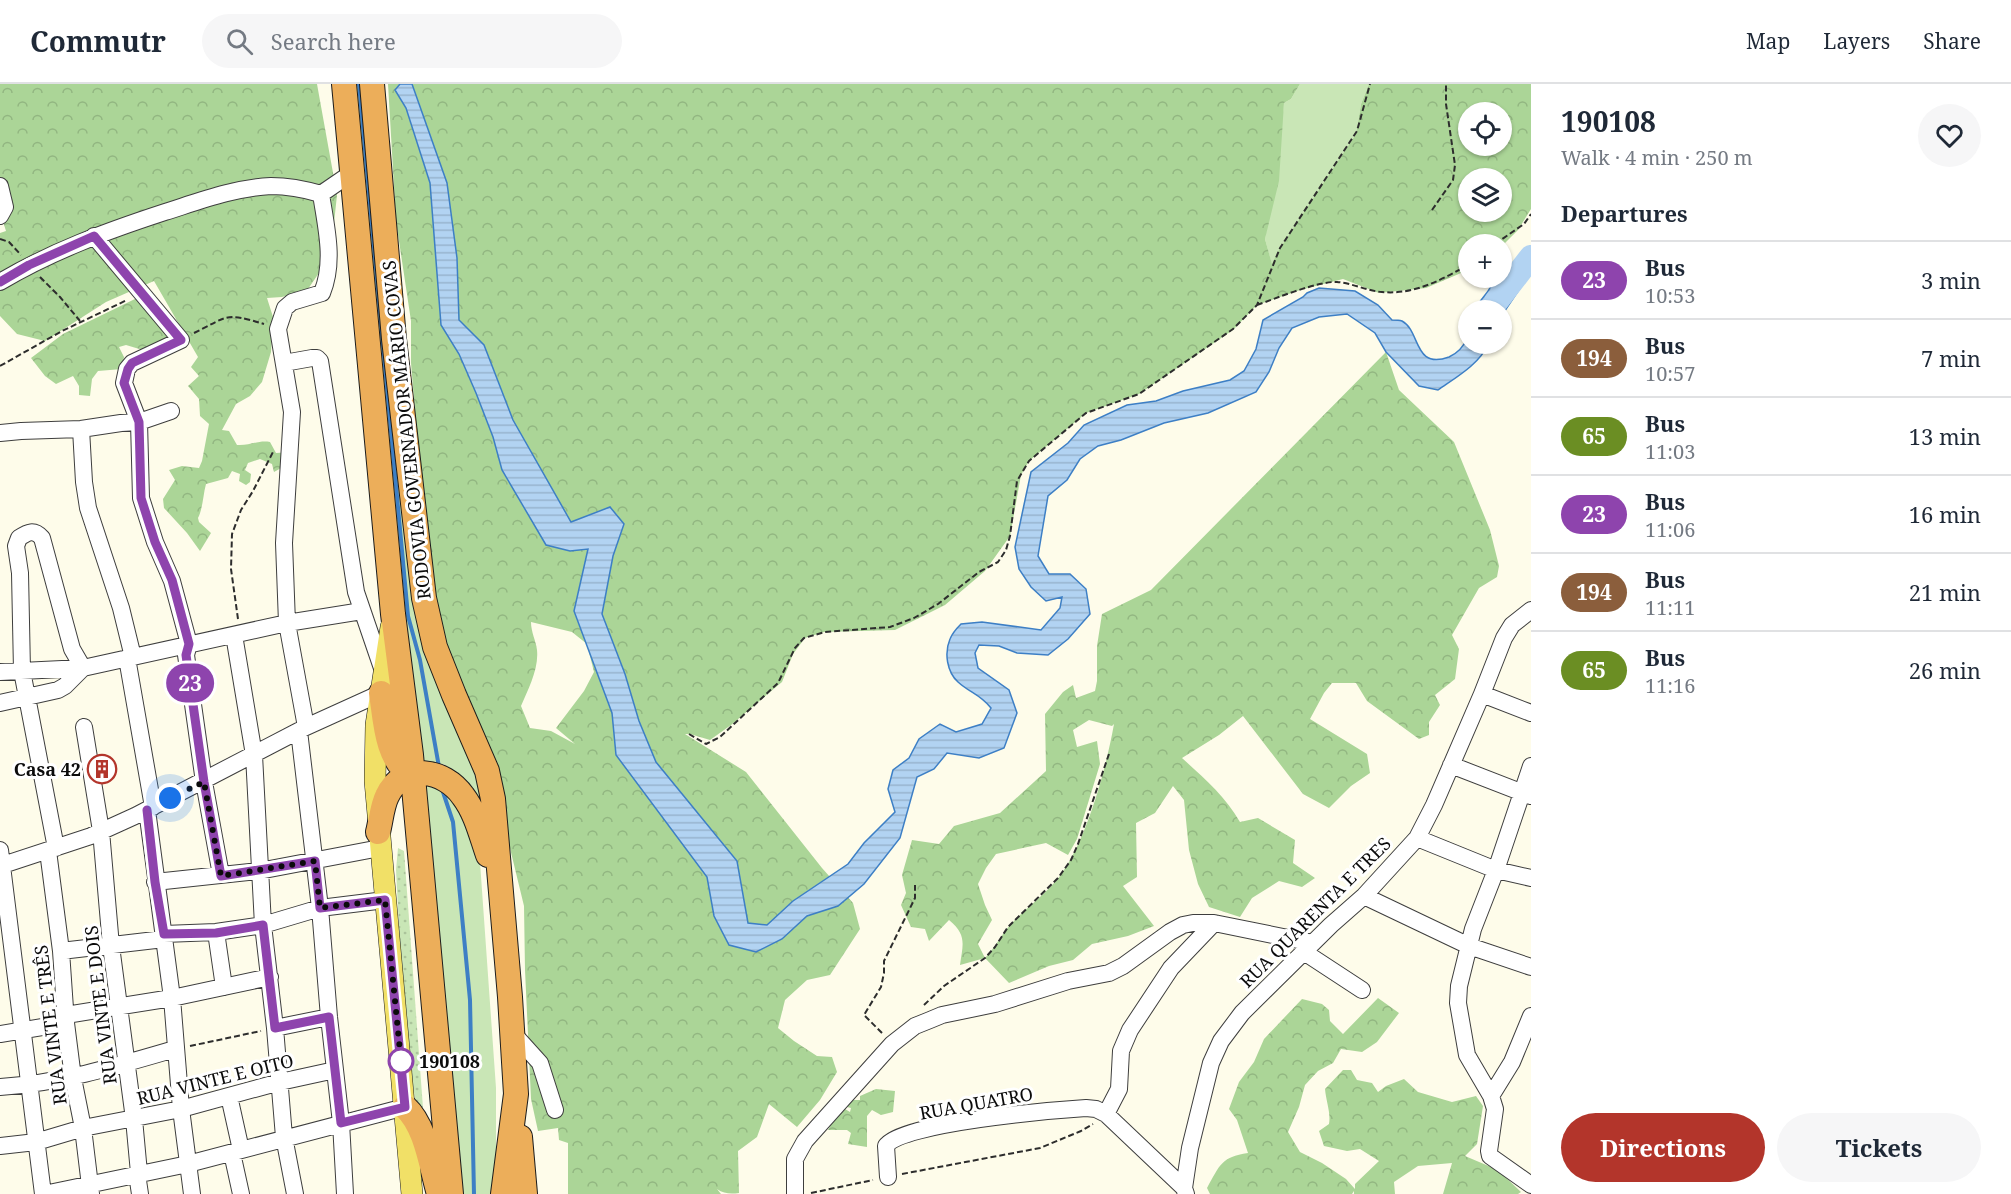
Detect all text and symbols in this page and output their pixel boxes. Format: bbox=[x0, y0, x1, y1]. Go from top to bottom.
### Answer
search box bbox=[202, 14, 622, 68]
text: Commutr bbox=[30, 22, 166, 60]
icon: search bbox=[223, 25, 256, 58]
text: Search here bbox=[271, 26, 396, 56]
text: Map bbox=[1746, 27, 1790, 55]
text: Layers bbox=[1823, 27, 1890, 55]
text: Share bbox=[1923, 27, 1981, 55]
map controls bbox=[1458, 102, 1512, 354]
button: locate bbox=[1458, 102, 1512, 156]
text: 190108 bbox=[1561, 102, 1656, 140]
button: heart bbox=[1918, 104, 1981, 167]
text: Walk · 4 min · 250 m bbox=[1561, 144, 1753, 171]
button: layers bbox=[1458, 168, 1512, 222]
text: Departures bbox=[1561, 198, 1688, 228]
button: + bbox=[1458, 234, 1512, 288]
text: Bus bbox=[1645, 252, 1685, 282]
street label: RODOVIA GOVERNADOR MÁRIO COVAS bbox=[376, 259, 436, 601]
text: 3 min bbox=[1921, 265, 1981, 295]
text: 23 bbox=[1582, 266, 1606, 294]
text: 10:53 bbox=[1645, 282, 1695, 309]
button: − bbox=[1458, 300, 1512, 354]
text: Bus bbox=[1645, 330, 1685, 360]
text: 7 min bbox=[1921, 343, 1981, 373]
text: 194 bbox=[1576, 344, 1612, 372]
text: 10:57 bbox=[1645, 360, 1695, 387]
text: Bus bbox=[1645, 408, 1685, 438]
text: 13 min bbox=[1909, 421, 1981, 451]
text: 65 bbox=[1582, 422, 1606, 450]
text: 11:03 bbox=[1645, 438, 1695, 465]
text: Bus bbox=[1645, 486, 1685, 516]
text: 16 min bbox=[1909, 499, 1981, 529]
text: 23 bbox=[1582, 500, 1606, 528]
text: 11:06 bbox=[1645, 516, 1695, 543]
text: Bus bbox=[1645, 564, 1685, 594]
text: 21 min bbox=[1909, 577, 1981, 607]
text: 194 bbox=[1576, 578, 1612, 606]
text: 11:11 bbox=[1645, 594, 1695, 621]
text: Bus bbox=[1645, 642, 1685, 672]
text: 26 min bbox=[1909, 655, 1981, 685]
text: 65 bbox=[1582, 656, 1606, 684]
line badge: 23 bbox=[163, 664, 217, 702]
text: 23 bbox=[178, 669, 202, 697]
text: 11:16 bbox=[1645, 672, 1695, 699]
building icon: Casa 42 bbox=[86, 753, 118, 785]
place label: Casa 42 bbox=[14, 757, 81, 781]
your location bbox=[155, 783, 185, 813]
street label: RUA QUARENTA E TRES bbox=[1234, 831, 1396, 993]
street label: RUA VINTE E DOIS bbox=[78, 924, 122, 1086]
street label: RUA VINTE E TRÊS bbox=[28, 944, 72, 1106]
street label: RUA VINTE E OITO bbox=[134, 1048, 296, 1110]
marker: 190108 bbox=[388, 1048, 414, 1074]
place label: 190108 bbox=[419, 1049, 480, 1073]
street label: RUA QUATRO bbox=[917, 1081, 1035, 1125]
button: Directions bbox=[1561, 1113, 1765, 1182]
button: Tickets bbox=[1777, 1113, 1981, 1182]

